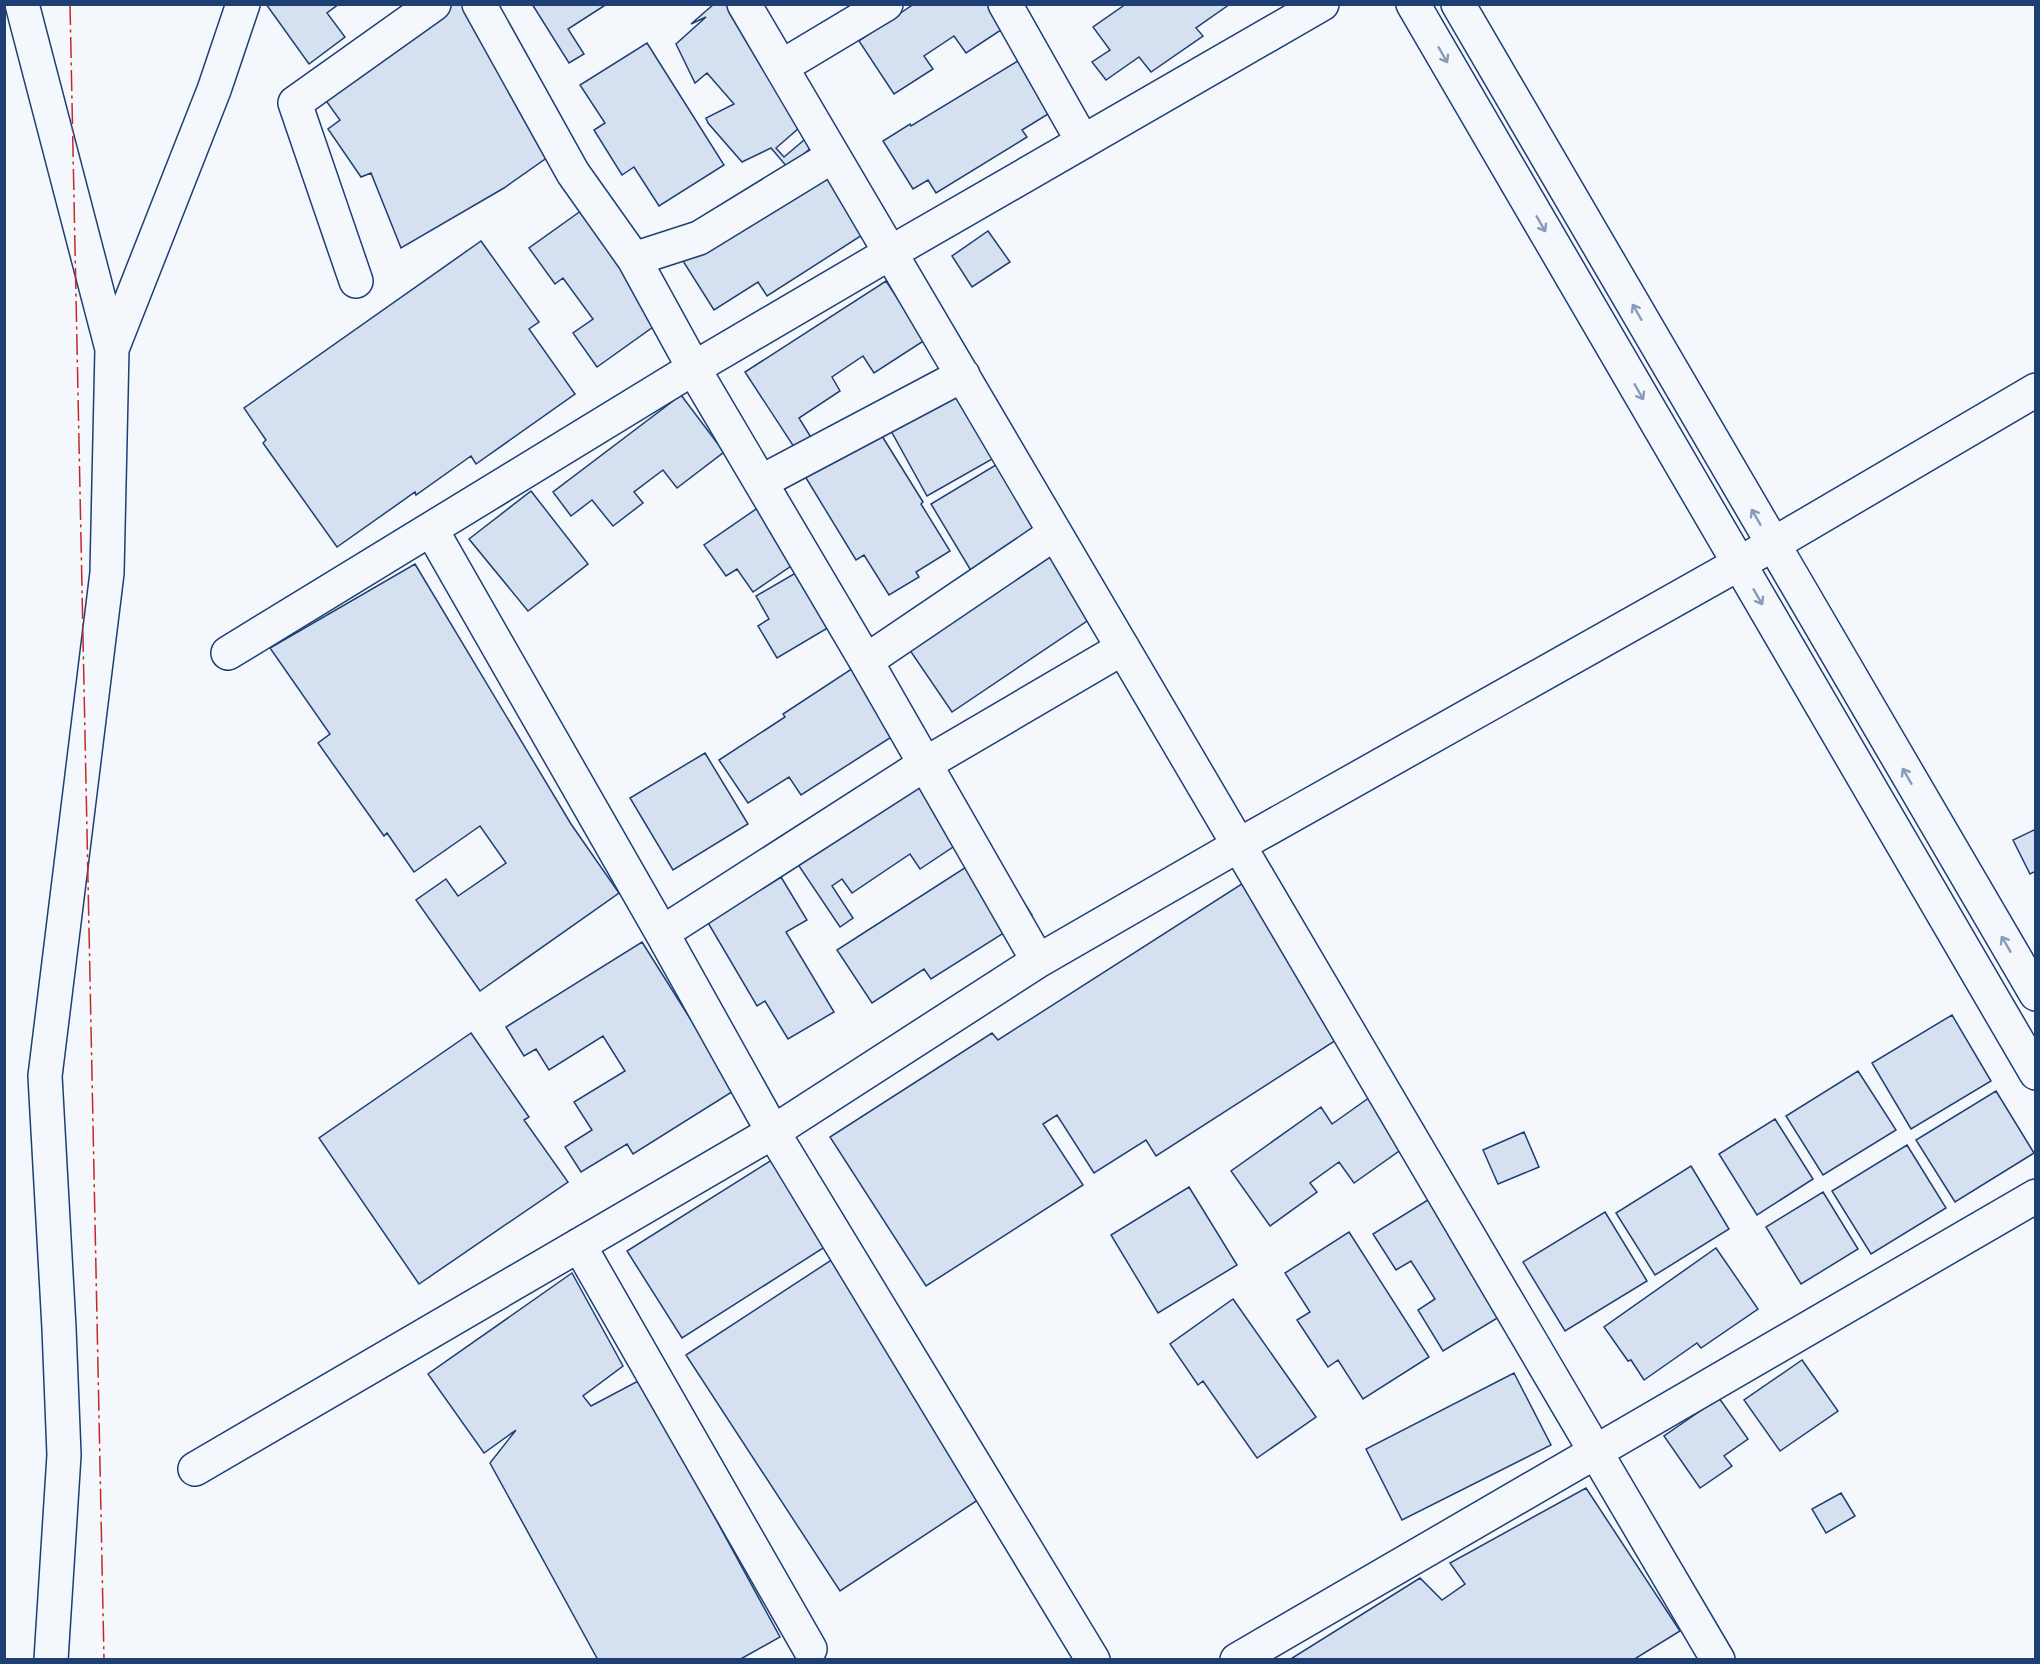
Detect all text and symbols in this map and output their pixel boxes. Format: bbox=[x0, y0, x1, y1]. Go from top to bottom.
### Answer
one-way arrow bbox=[1437, 46, 1449, 63]
one-way arrow bbox=[1535, 215, 1547, 232]
one-way arrow bbox=[1630, 304, 1642, 321]
one-way arrow bbox=[1633, 383, 1645, 400]
one-way arrow bbox=[1749, 509, 1761, 526]
one-way arrow bbox=[1752, 588, 1764, 605]
one-way arrow bbox=[1901, 768, 1913, 785]
one-way arrow bbox=[2000, 936, 2012, 953]

